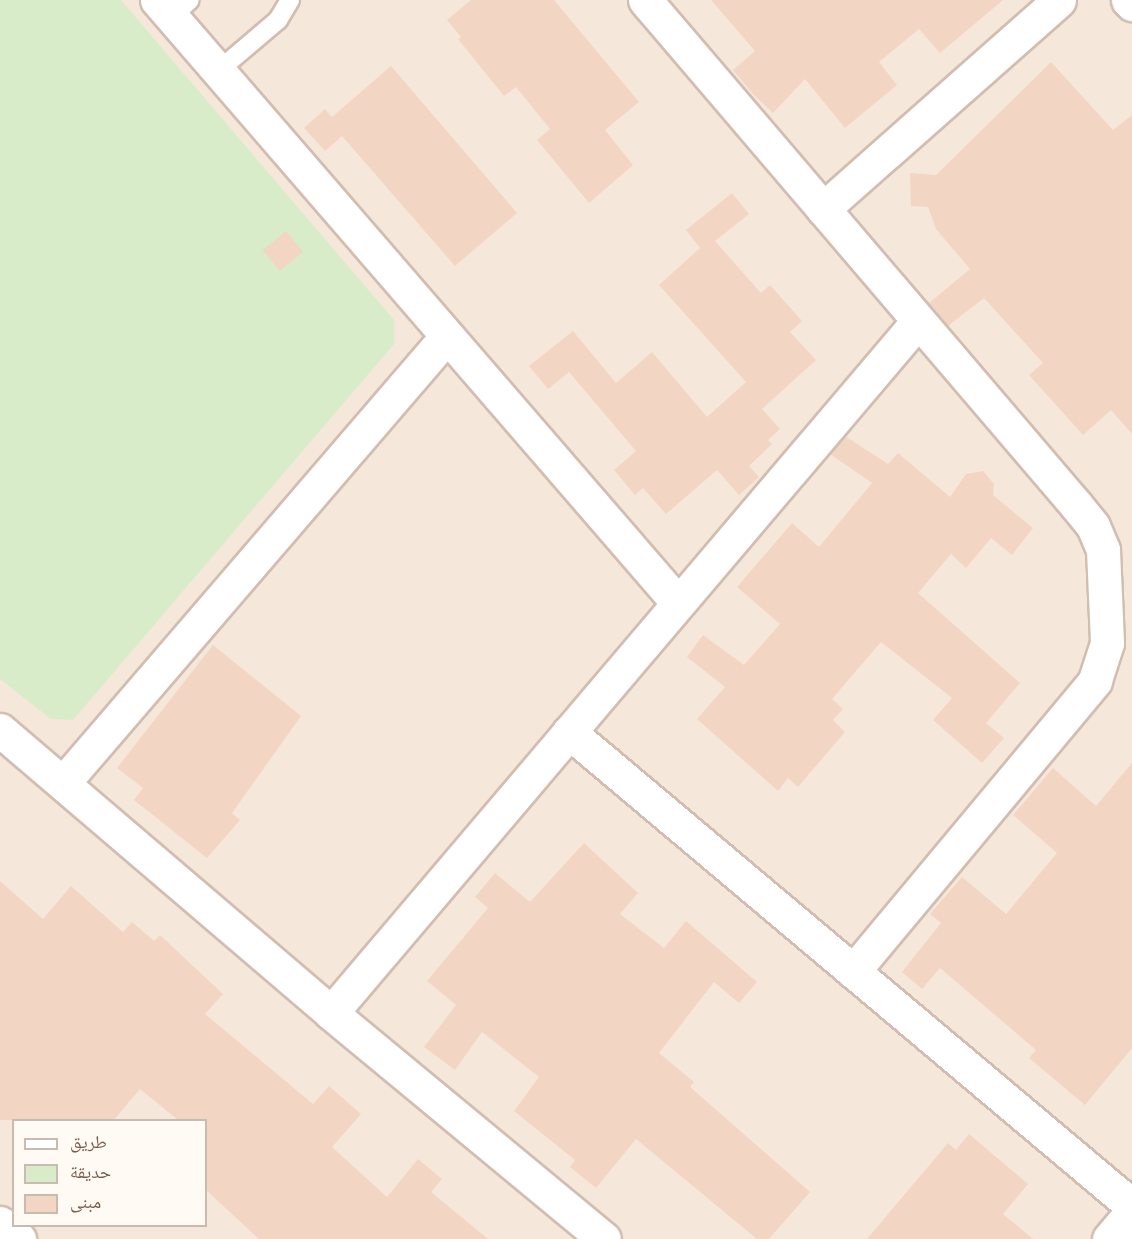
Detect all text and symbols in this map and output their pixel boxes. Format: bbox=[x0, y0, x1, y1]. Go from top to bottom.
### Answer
legend bbox=[12, 1119, 207, 1227]
text: طريق bbox=[70, 1130, 107, 1154]
text: حديقة bbox=[70, 1160, 111, 1184]
text: مبنى bbox=[70, 1190, 101, 1214]

